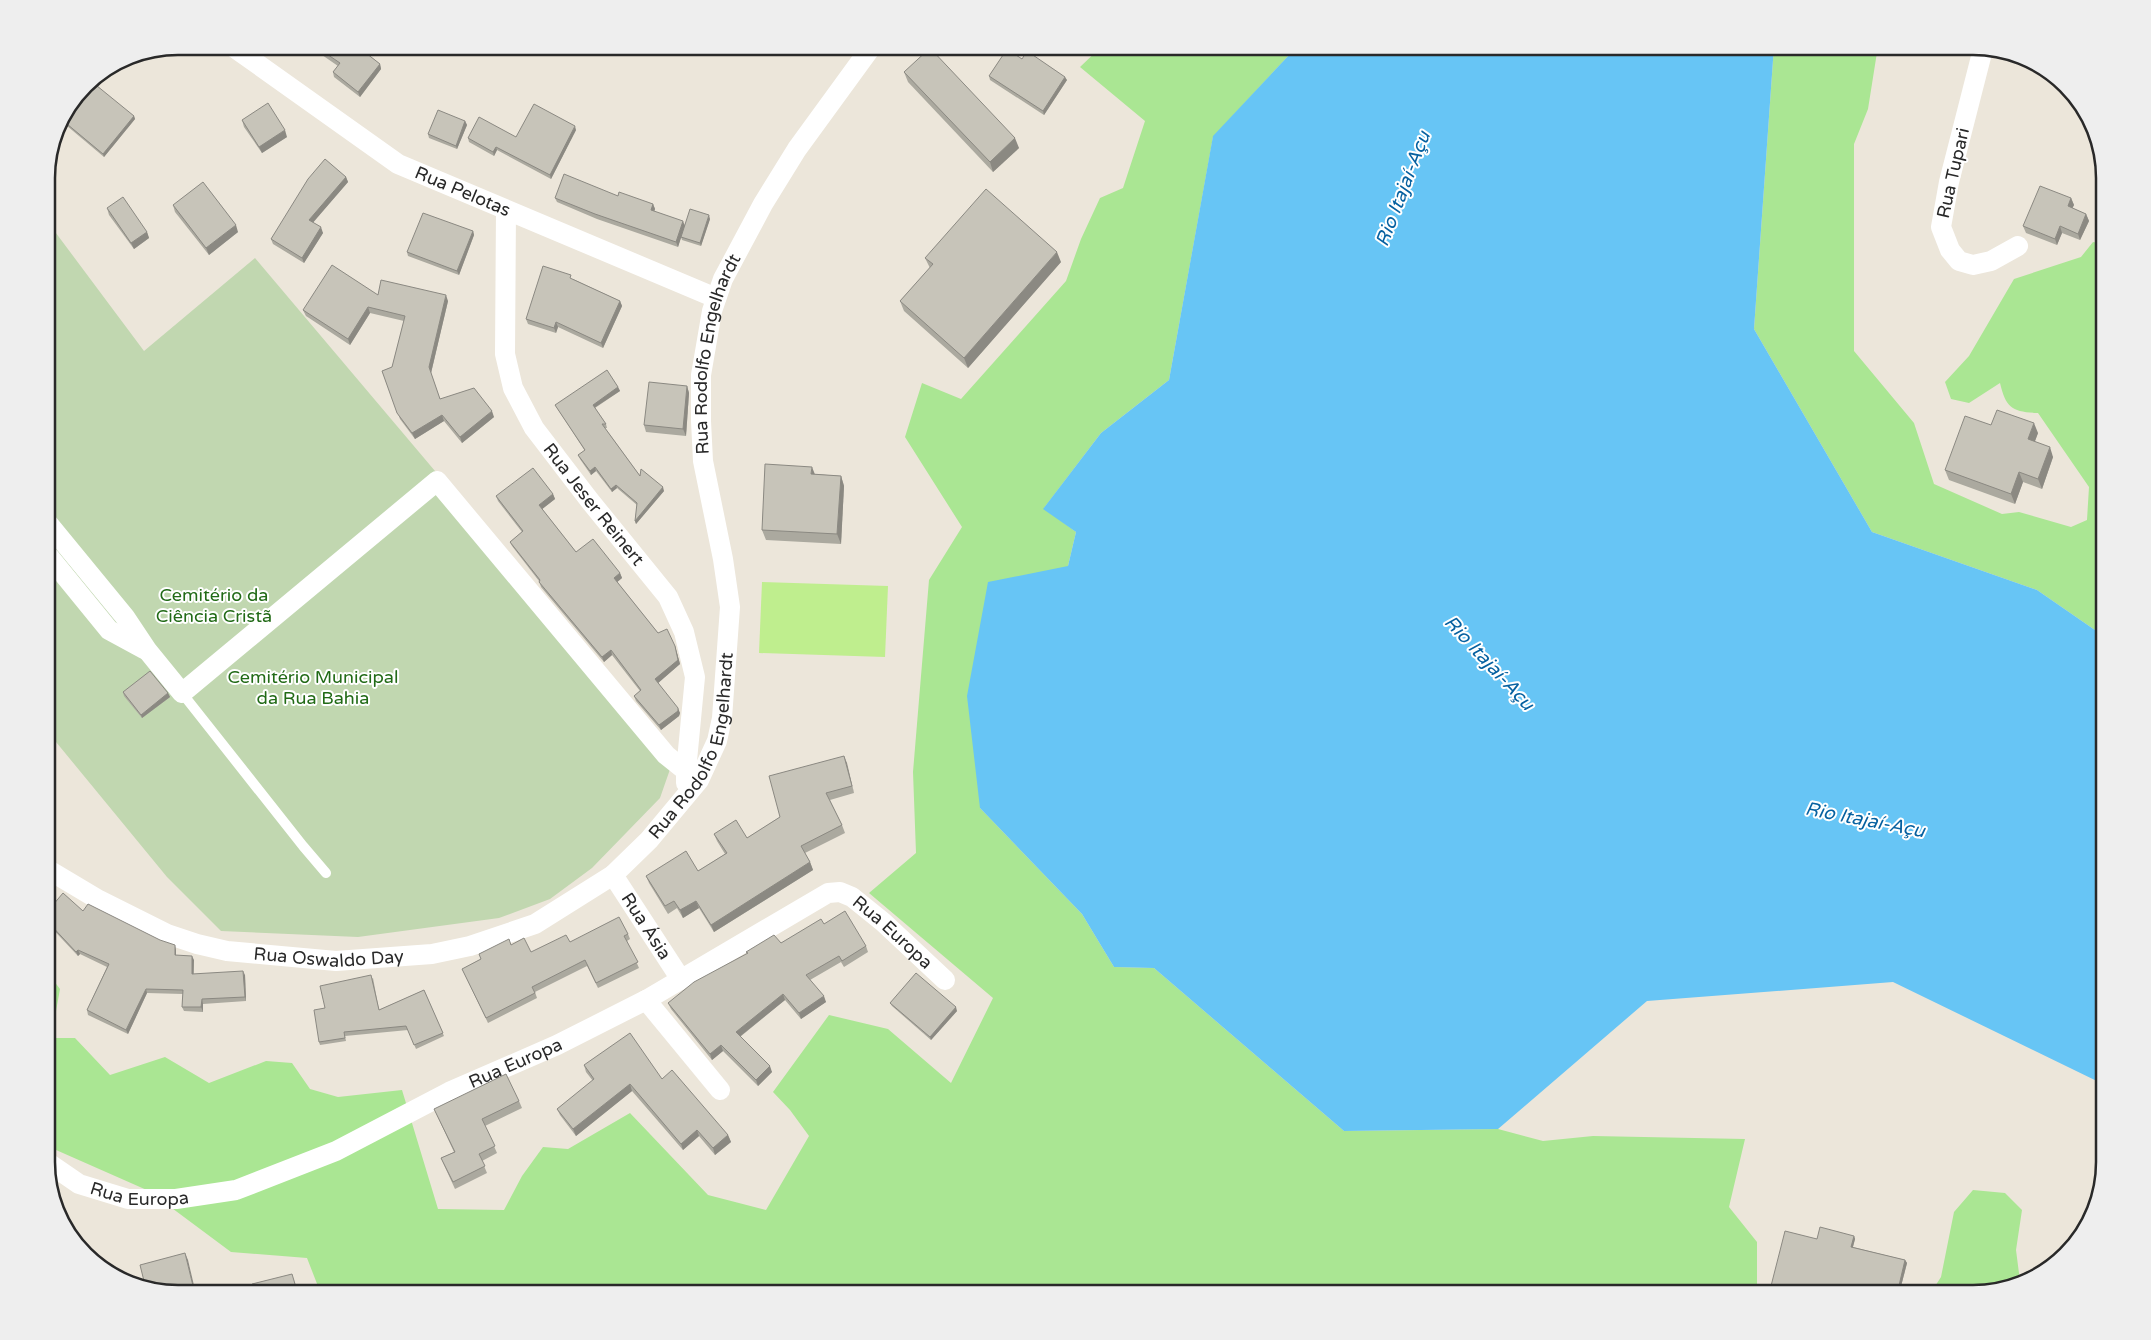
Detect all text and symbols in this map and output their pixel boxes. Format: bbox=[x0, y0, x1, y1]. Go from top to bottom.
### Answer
street label: Rua Tupari bbox=[1932, 126, 1974, 220]
water label: Rio Itajaí-Açu bbox=[1371, 127, 1436, 250]
street label: Rua Pelotas bbox=[412, 161, 514, 221]
street label: Rua Rodolfo Engelhardt bbox=[690, 250, 745, 455]
street label: Rua Jeser Reinert bbox=[539, 439, 649, 570]
park label: Cemitério da Ciência Cristã bbox=[156, 584, 272, 627]
water label: Rio Itajaí-Açu bbox=[1440, 611, 1539, 716]
street label: Rua Rodolfo Engelhardt bbox=[644, 652, 738, 843]
park label: Cemitério Municipal da Rua Bahia bbox=[228, 666, 398, 709]
water label: Rio Itajaí-Açu bbox=[1803, 798, 1928, 843]
street label: Rua Ásia bbox=[617, 889, 676, 964]
street label: Rua Europa bbox=[848, 891, 937, 974]
street label: Rua Oswaldo Day bbox=[253, 942, 405, 972]
street label: Rua Europa bbox=[465, 1033, 566, 1093]
street label: Rua Europa bbox=[87, 1177, 190, 1210]

